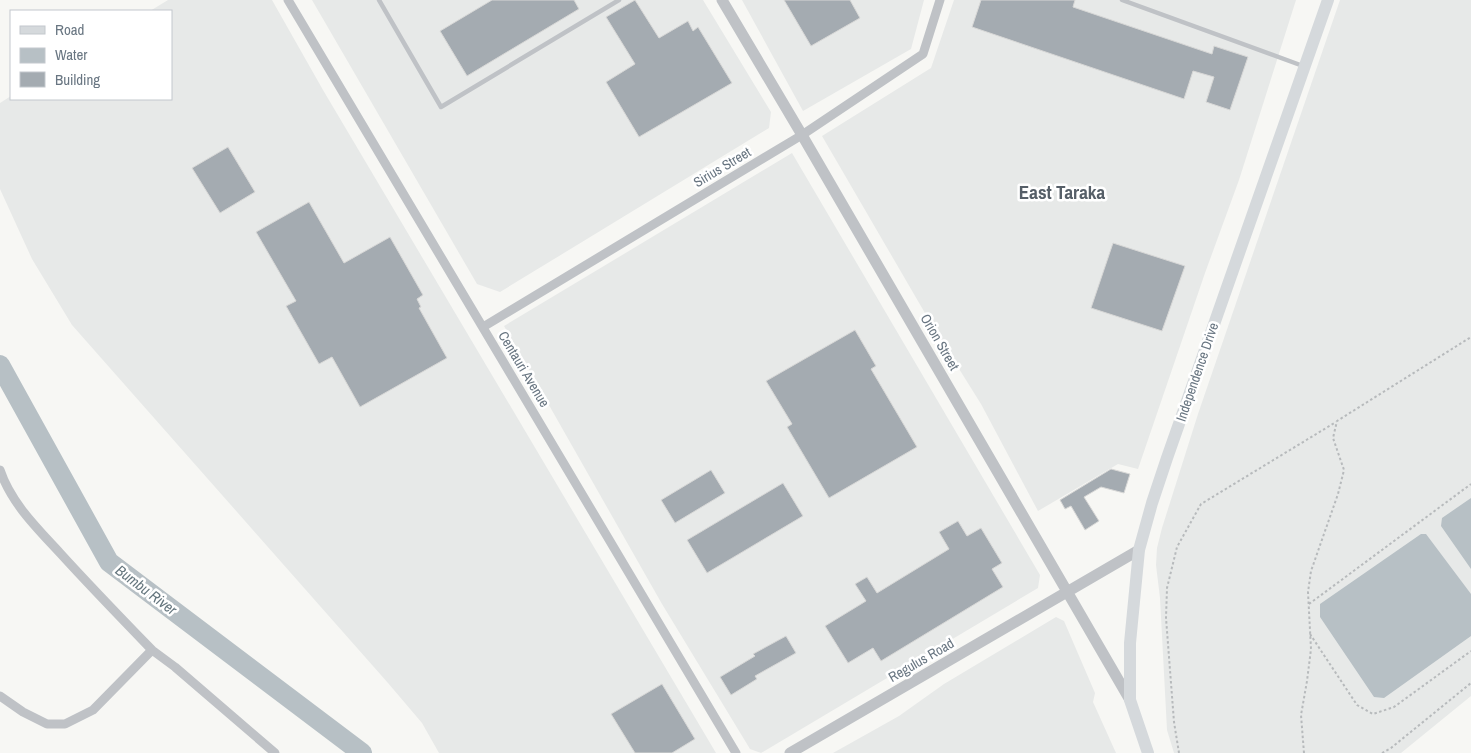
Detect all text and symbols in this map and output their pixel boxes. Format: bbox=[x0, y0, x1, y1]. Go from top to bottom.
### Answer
legend bbox=[10, 10, 172, 100]
text: Road bbox=[55, 19, 84, 40]
text: Water bbox=[55, 44, 87, 65]
text: Building bbox=[55, 69, 100, 90]
street label: Sirius Street bbox=[690, 143, 754, 191]
district label: East Taraka bbox=[1019, 179, 1106, 205]
street label: Orion Street bbox=[917, 310, 963, 374]
street label: Independence Drive bbox=[1172, 320, 1222, 424]
street label: Centauri Avenue bbox=[494, 328, 554, 410]
water label: Bumbu River bbox=[111, 560, 182, 620]
street label: Regulus Road bbox=[885, 634, 957, 686]

